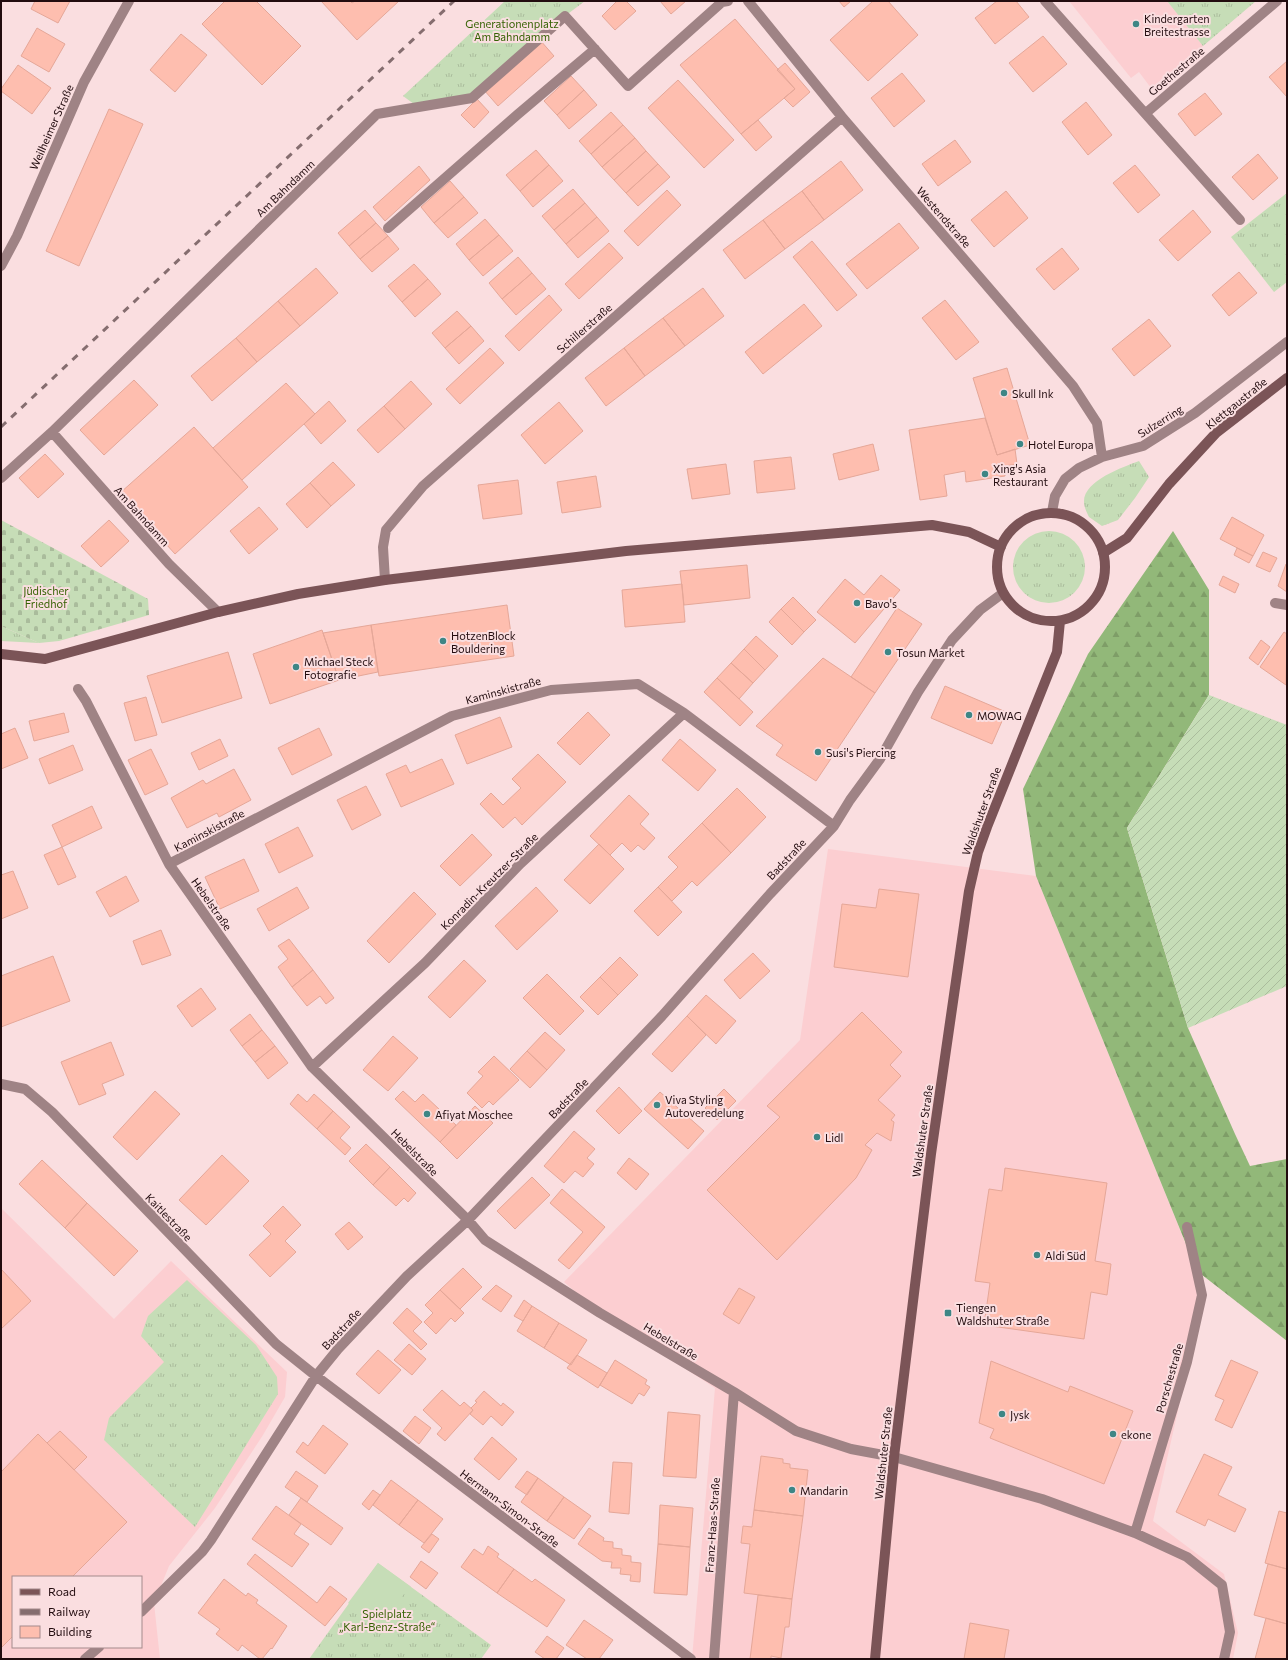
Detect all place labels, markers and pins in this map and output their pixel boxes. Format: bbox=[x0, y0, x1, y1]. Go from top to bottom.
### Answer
place label: Kindergarten Breitestrasse bbox=[1144, 12, 1210, 38]
marker: Kindergarten Breitestrasse bbox=[1131, 19, 1141, 29]
place label: Skull Ink bbox=[1012, 387, 1054, 400]
marker: Skull Ink bbox=[999, 388, 1009, 398]
place label: Hotel Europa bbox=[1028, 438, 1094, 451]
marker: Hotel Europa bbox=[1015, 439, 1025, 449]
place label: Xing's Asia Restaurant bbox=[993, 462, 1049, 488]
marker: Xing's Asia Restaurant bbox=[980, 469, 990, 479]
place label: Bavo's bbox=[865, 597, 897, 610]
marker: Bavo's bbox=[852, 598, 862, 608]
place label: HotzenBlock Bouldering bbox=[451, 629, 516, 655]
marker: HotzenBlock Bouldering bbox=[438, 636, 448, 646]
place label: Tosun Market bbox=[896, 646, 965, 659]
marker: Tosun Market bbox=[883, 647, 893, 657]
place label: Michael Steck Fotografie bbox=[304, 655, 374, 681]
marker: Michael Steck Fotografie bbox=[291, 662, 301, 672]
place label: MOWAG bbox=[977, 709, 1022, 722]
marker: MOWAG bbox=[964, 710, 974, 720]
place label: Susi's Piercing bbox=[826, 746, 896, 759]
marker: Susi's Piercing bbox=[813, 747, 823, 757]
place label: Viva Styling Autoveredelung bbox=[665, 1093, 744, 1119]
marker: Viva Styling Autoveredelung bbox=[652, 1100, 662, 1110]
place label: Afiyat Moschee bbox=[435, 1108, 513, 1121]
marker: Afiyat Moschee bbox=[422, 1109, 432, 1119]
place label: Lidl bbox=[825, 1131, 843, 1144]
marker: Lidl bbox=[812, 1132, 822, 1142]
place label: Aldi Süd bbox=[1045, 1249, 1086, 1262]
marker: Aldi Süd bbox=[1032, 1250, 1042, 1260]
place label: Tiengen Waldshuter Straße bbox=[956, 1301, 1049, 1327]
marker: Tiengen Waldshuter Straße bbox=[943, 1308, 953, 1318]
place label: Jysk bbox=[1010, 1408, 1030, 1422]
marker: Jysk bbox=[997, 1409, 1007, 1419]
place label: ekone bbox=[1121, 1428, 1151, 1441]
marker: ekone bbox=[1108, 1429, 1118, 1439]
place label: Mandarin bbox=[800, 1484, 848, 1497]
marker: Mandarin bbox=[787, 1485, 797, 1495]

